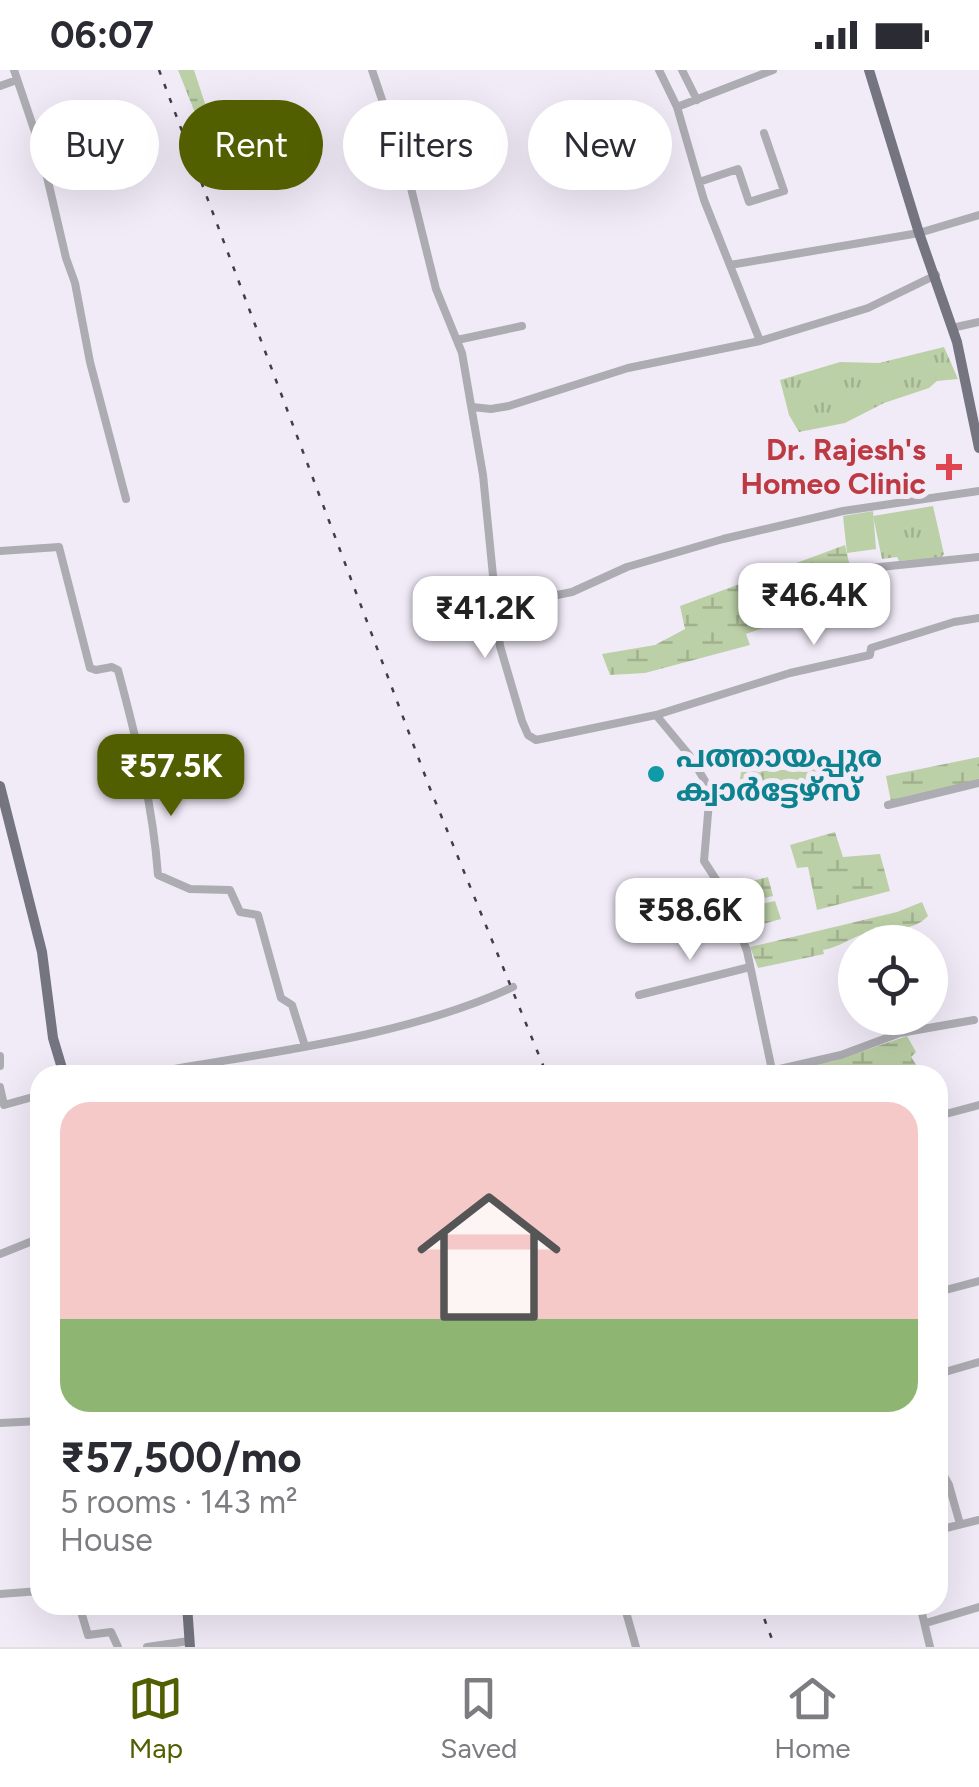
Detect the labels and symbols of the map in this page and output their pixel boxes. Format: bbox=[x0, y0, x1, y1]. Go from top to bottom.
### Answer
place label: Dr. Rajesh's Homeo Clinic bbox=[740, 431, 926, 502]
marker: Dr. Rajesh's Homeo Clinic bbox=[936, 454, 962, 480]
pin: ₹46.4K bbox=[733, 563, 895, 648]
pin: ₹41.2K bbox=[404, 576, 566, 661]
pin: ₹57.5K bbox=[90, 734, 252, 819]
place label: പത്തായപ്പുര ക്വാർട്ടേഴ്സ് bbox=[676, 738, 882, 809]
marker: പത്തായപ്പുര ക്വാർട്ടേഴ്സ് bbox=[645, 763, 667, 785]
pin: ₹58.6K bbox=[609, 878, 771, 963]

